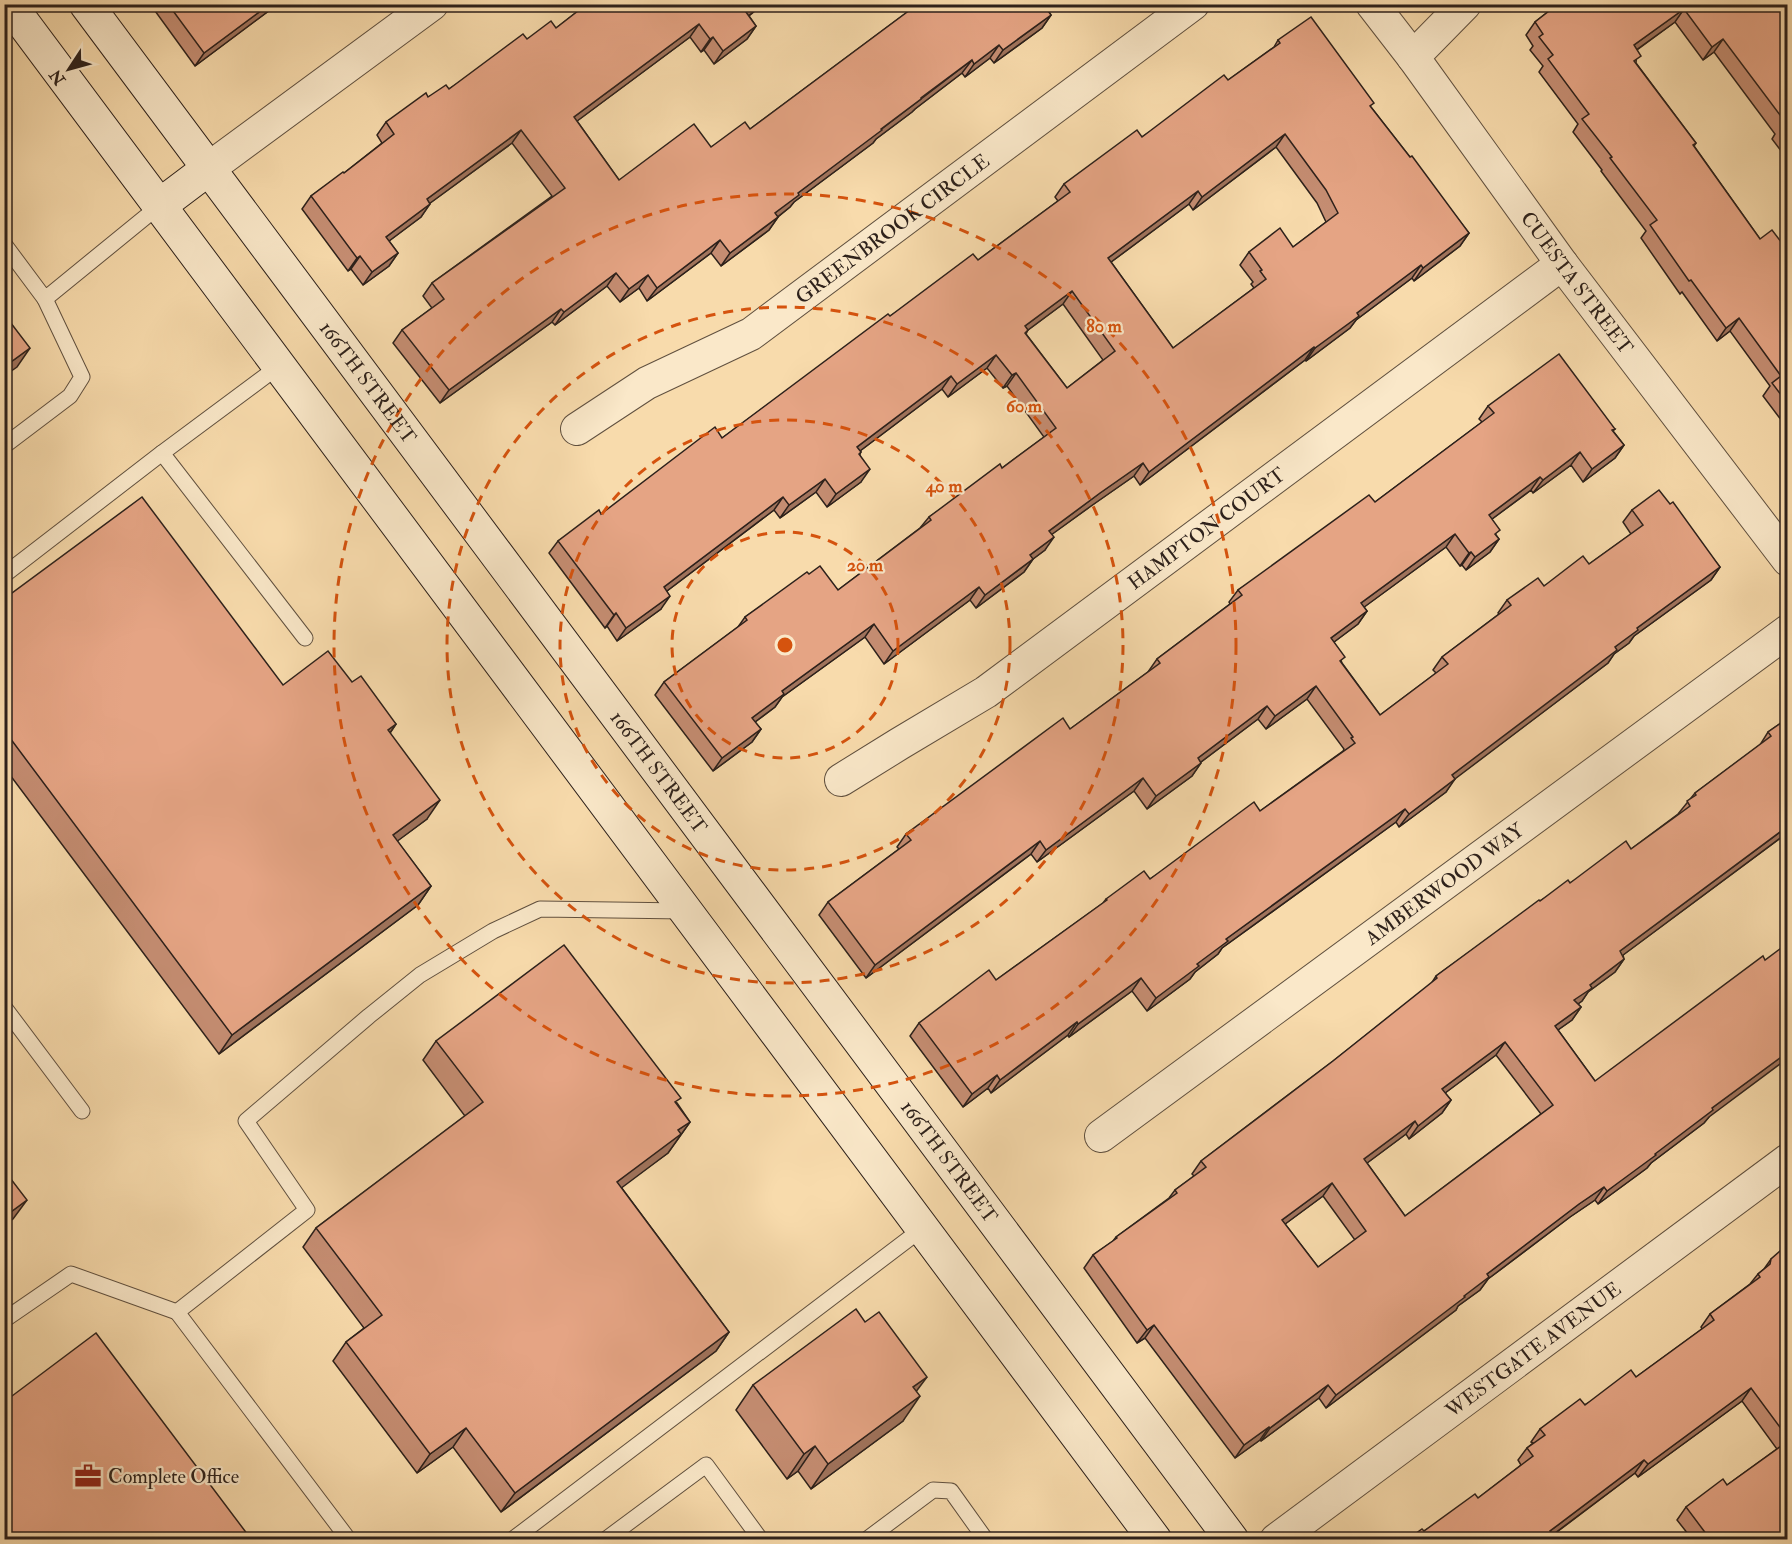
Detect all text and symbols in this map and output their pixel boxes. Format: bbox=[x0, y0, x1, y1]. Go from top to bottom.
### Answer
north arrow bbox=[39, 39, 99, 99]
text: N bbox=[45, 65, 71, 90]
street label: GREENBROOK CIRCLE bbox=[790, 148, 994, 309]
street label: CUESTA STREET bbox=[1516, 206, 1639, 359]
text: 80 m bbox=[1086, 315, 1123, 338]
street label: 166TH STREET bbox=[314, 316, 422, 449]
text: 60 m bbox=[1006, 395, 1043, 418]
street label: HAMPTON COURT bbox=[1123, 462, 1290, 595]
text: 40 m bbox=[925, 475, 963, 498]
text: 20 m bbox=[847, 554, 884, 577]
centre of rings bbox=[775, 635, 795, 655]
street label: 166TH STREET bbox=[605, 706, 713, 838]
street label: AMBERWOOD WAY bbox=[1359, 816, 1530, 951]
street label: 166TH STREET bbox=[896, 1095, 1003, 1228]
street label: WESTGATE AVENUE bbox=[1440, 1276, 1626, 1423]
office icon: Complete Office bbox=[73, 1461, 103, 1491]
place label: Complete Office bbox=[108, 1464, 239, 1490]

